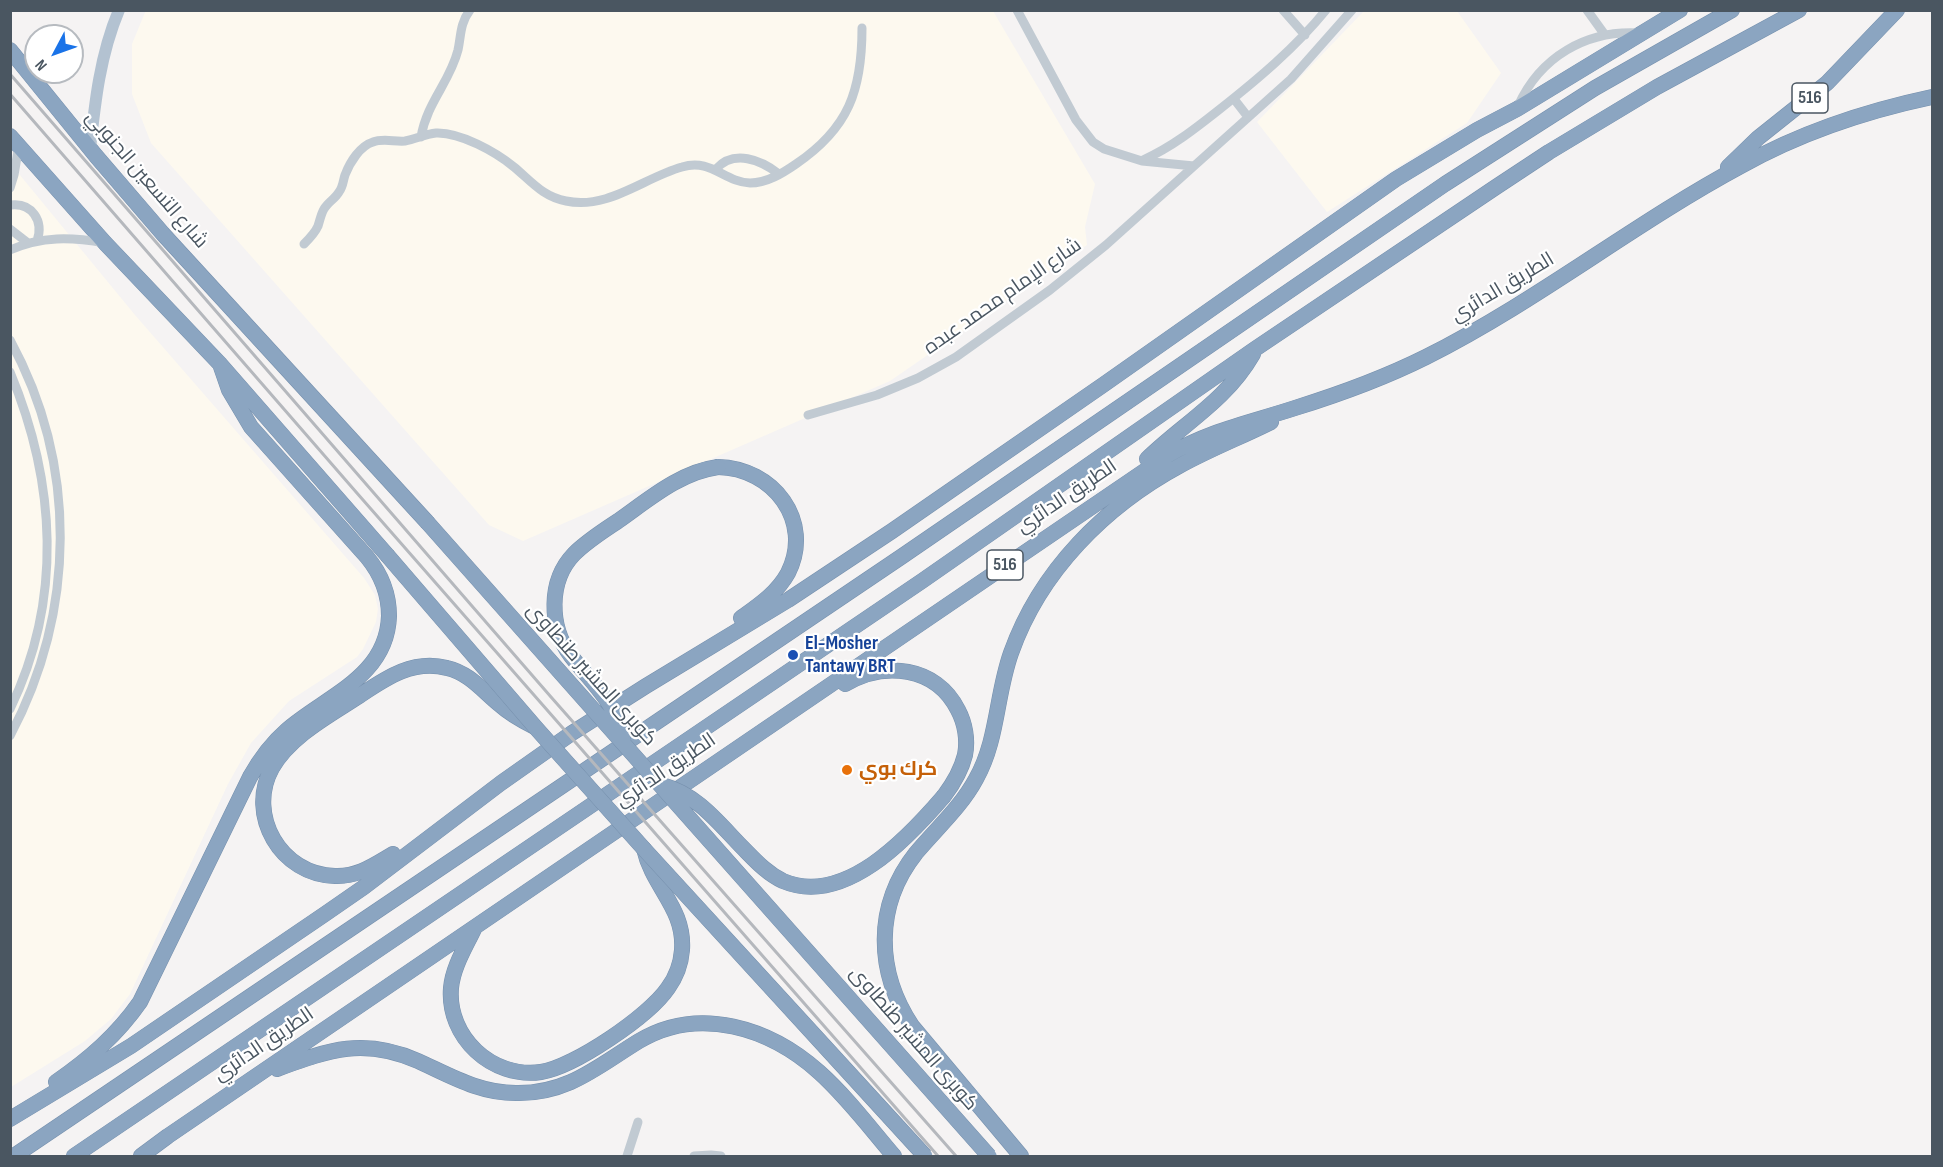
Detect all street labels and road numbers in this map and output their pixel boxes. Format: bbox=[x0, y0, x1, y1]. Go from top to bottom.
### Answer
road number: 516 bbox=[1792, 83, 1828, 113]
street label: شارع التسعين الجنوبي bbox=[80, 106, 212, 254]
street label: شارع الإمام محمد عبده bbox=[920, 234, 1086, 360]
street label: الطريق الدائري bbox=[1447, 248, 1559, 328]
street label: الطريق الدائري bbox=[1012, 455, 1122, 539]
road number: 516 bbox=[987, 550, 1023, 580]
street label: كوبرى المشير طنطاوى bbox=[521, 599, 661, 751]
street label: الطريق الدائري bbox=[611, 729, 721, 813]
street label: كوبرى المشير طنطاوى bbox=[844, 962, 982, 1116]
street label: الطريق الدائري bbox=[209, 1003, 319, 1087]

